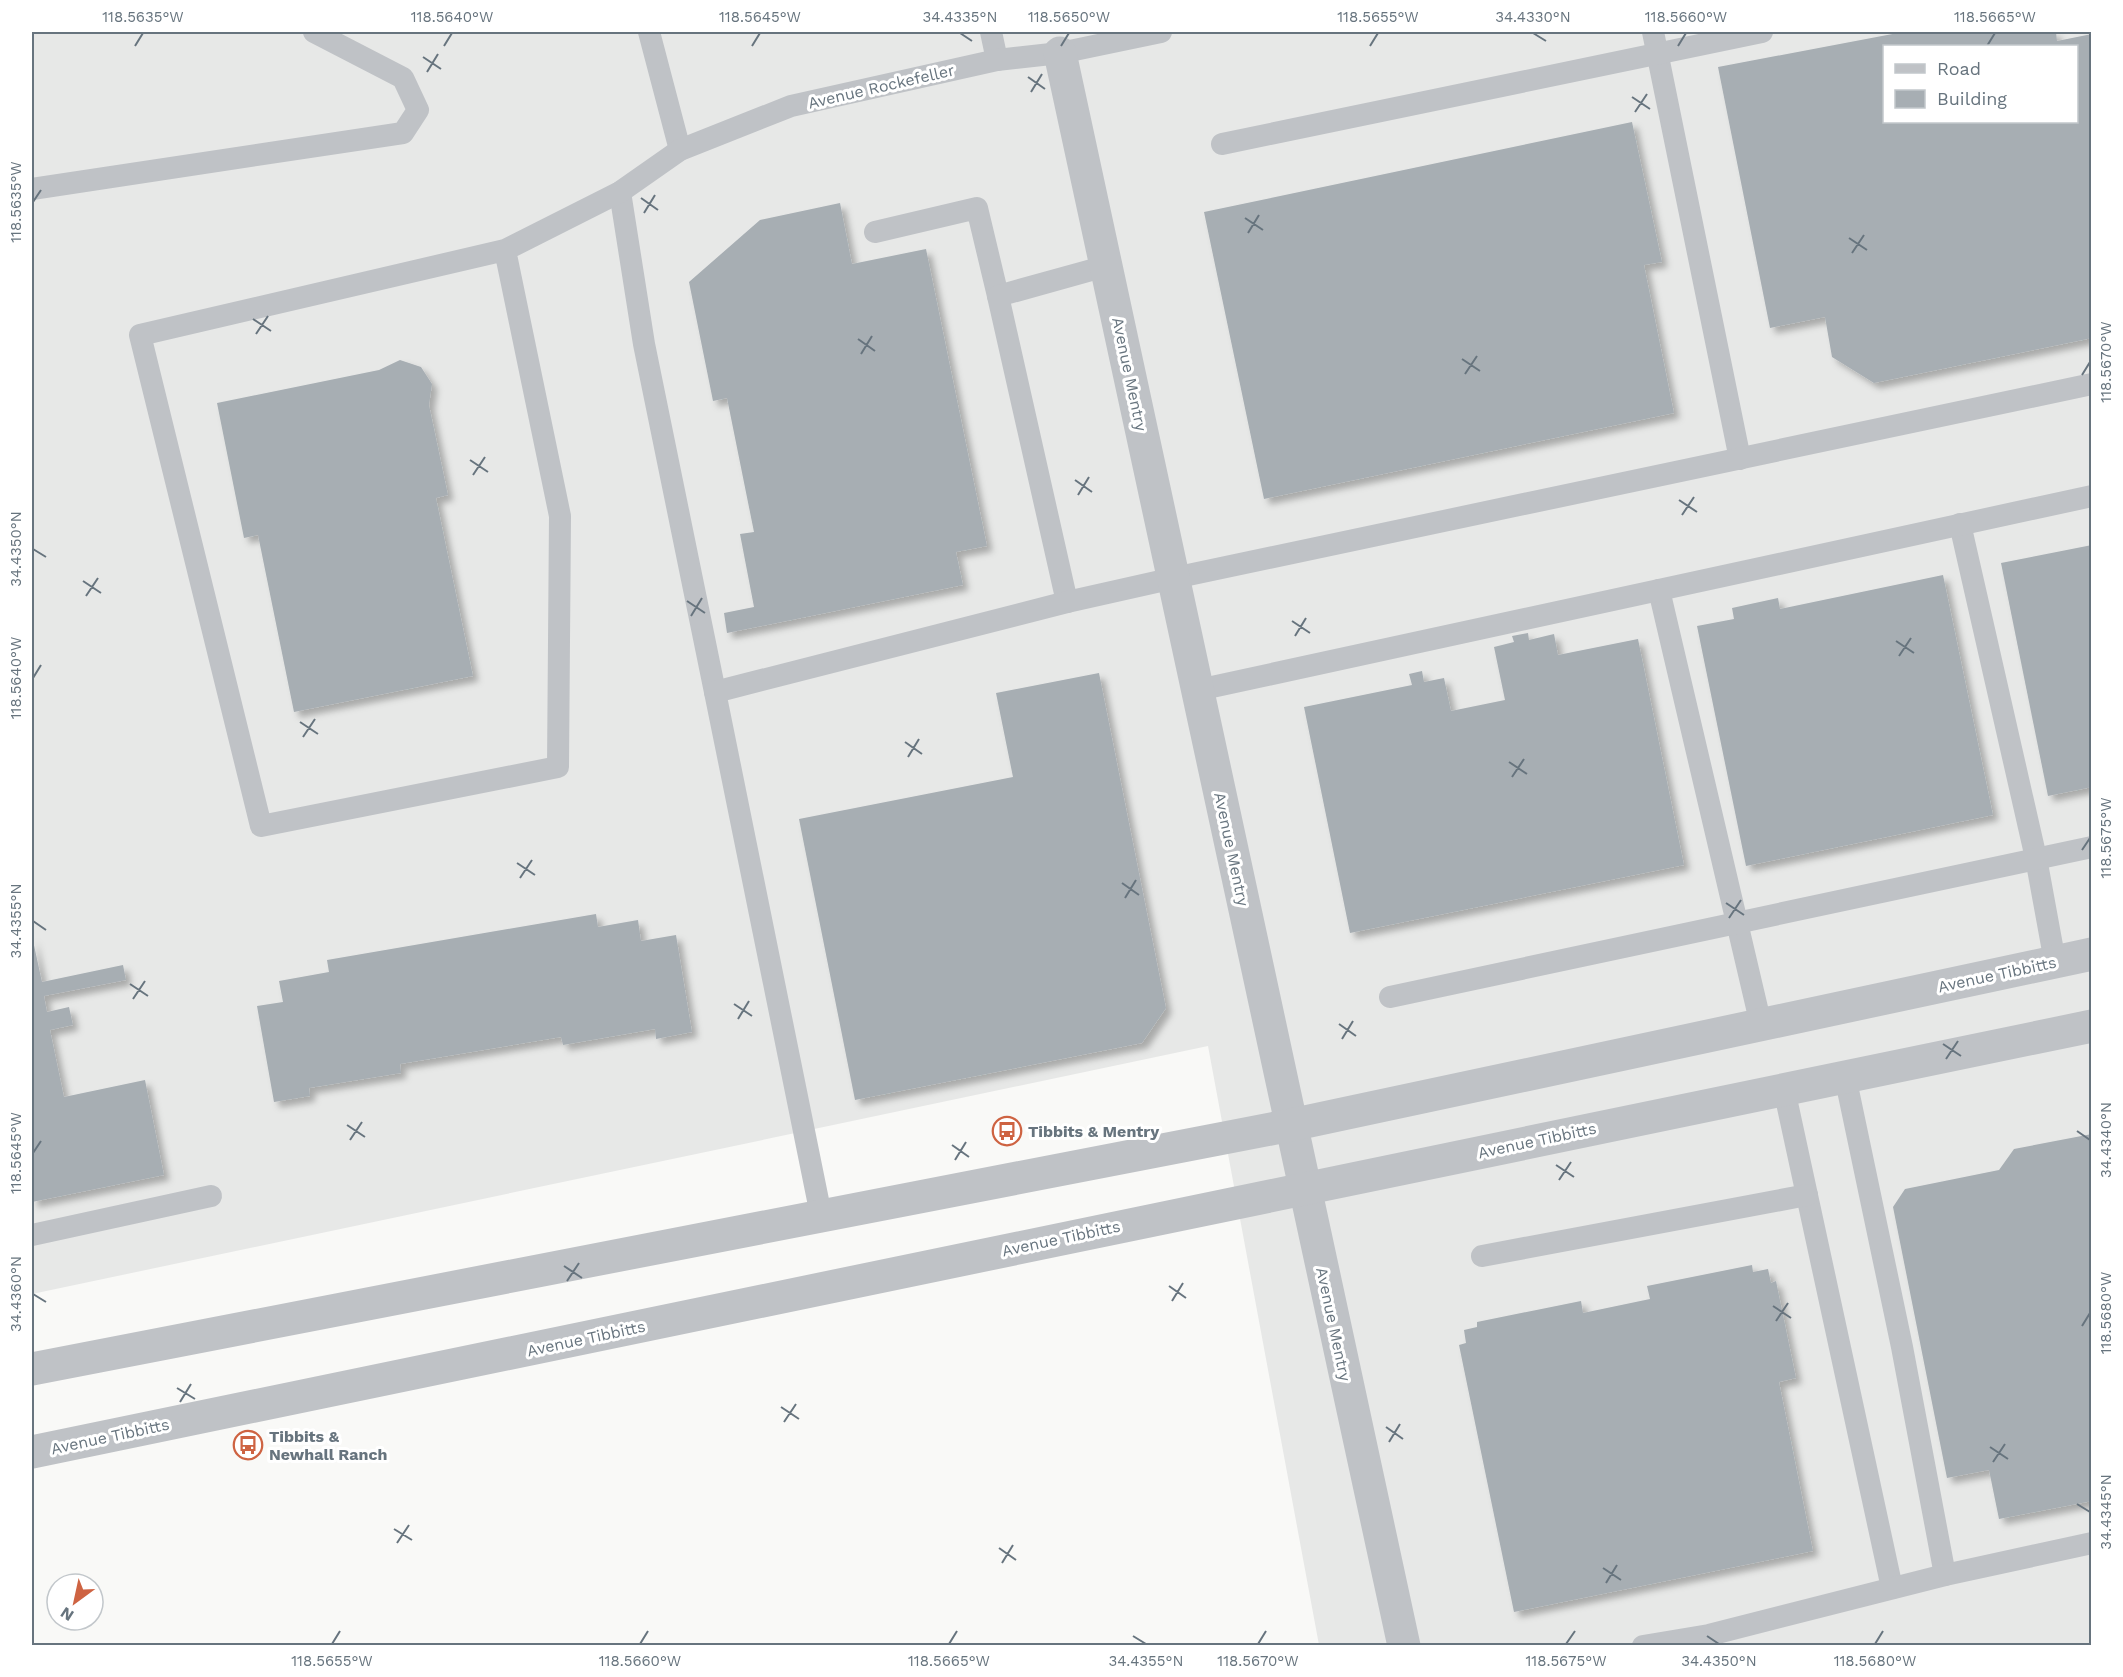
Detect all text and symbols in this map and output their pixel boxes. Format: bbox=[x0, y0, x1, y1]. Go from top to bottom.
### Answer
text: 118.5635°W bbox=[102, 8, 184, 26]
text: 118.5640°W bbox=[411, 8, 493, 26]
text: 118.5645°W bbox=[719, 8, 801, 26]
text: 34.4335°N bbox=[923, 8, 997, 26]
text: 118.5650°W bbox=[1028, 8, 1110, 26]
text: 118.5655°W bbox=[1337, 8, 1419, 26]
text: 34.4330°N bbox=[1495, 8, 1571, 26]
text: 118.5660°W bbox=[1645, 8, 1727, 26]
text: 118.5665°W bbox=[1954, 8, 2036, 26]
legend bbox=[1883, 45, 2078, 123]
text: Road bbox=[1937, 58, 1981, 79]
street label: Avenue Rockefeller bbox=[806, 60, 957, 113]
text: Building bbox=[1937, 88, 2007, 109]
text: 118.5635°W bbox=[7, 161, 25, 243]
street label: Avenue Mentry bbox=[1108, 315, 1151, 434]
text: 118.5670°W bbox=[2097, 321, 2115, 403]
text: 34.4350°N bbox=[7, 511, 25, 587]
text: 118.5640°W bbox=[7, 637, 25, 719]
street label: Avenue Mentry bbox=[1210, 790, 1253, 909]
text: 118.5675°W bbox=[2097, 797, 2115, 879]
text: 34.4355°N bbox=[7, 884, 25, 958]
street label: Avenue Tibbitts bbox=[1936, 953, 2058, 996]
text: 34.4340°N bbox=[2097, 1102, 2115, 1178]
text: 118.5645°W bbox=[7, 1112, 25, 1194]
bus stop icon: Tibbits & Mentry bbox=[991, 1115, 1023, 1147]
street label: Avenue Tibbitts bbox=[1476, 1119, 1598, 1162]
place label: Tibbits & Mentry bbox=[1028, 1122, 1160, 1141]
street label: Avenue Tibbitts bbox=[1000, 1217, 1122, 1260]
text: 34.4360°N bbox=[7, 1256, 25, 1332]
street label: Avenue Mentry bbox=[1312, 1265, 1355, 1384]
text: 118.5680°W bbox=[2097, 1272, 2115, 1354]
street label: Avenue Tibbitts bbox=[525, 1317, 647, 1360]
street label: Avenue Tibbitts bbox=[49, 1415, 171, 1458]
place label: Tibbits & Newhall Ranch bbox=[269, 1427, 387, 1464]
bus stop icon: Tibbits & Newhall Ranch bbox=[232, 1429, 264, 1461]
text: 34.4345°N bbox=[2097, 1474, 2115, 1550]
north arrow bbox=[45, 1572, 105, 1632]
text: N bbox=[57, 1603, 77, 1625]
text: 118.5655°W bbox=[291, 1652, 373, 1670]
text: 118.5660°W bbox=[599, 1652, 681, 1670]
text: 118.5665°W bbox=[908, 1652, 990, 1670]
text: 34.4355°N bbox=[1109, 1652, 1183, 1670]
text: 118.5670°W bbox=[1217, 1652, 1299, 1670]
text: 118.5675°W bbox=[1525, 1652, 1607, 1670]
text: 34.4350°N bbox=[1681, 1652, 1757, 1670]
text: 118.5680°W bbox=[1834, 1652, 1916, 1670]

